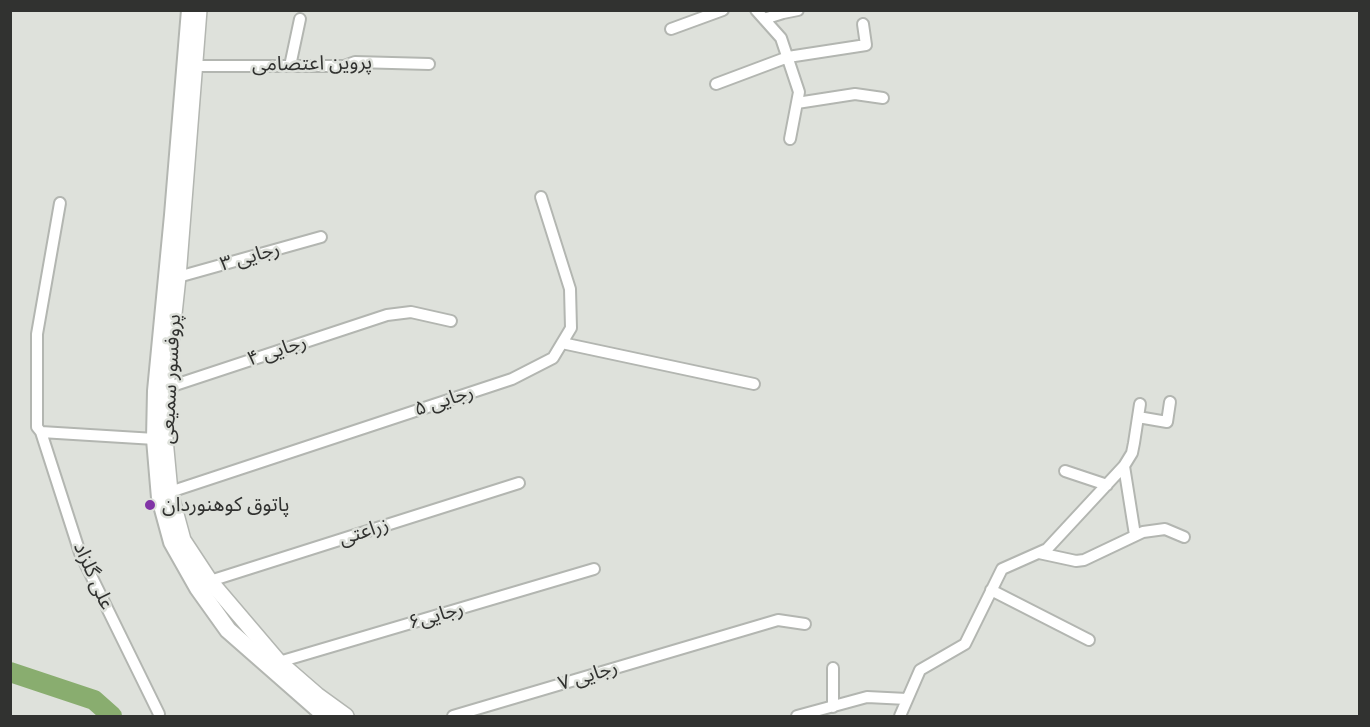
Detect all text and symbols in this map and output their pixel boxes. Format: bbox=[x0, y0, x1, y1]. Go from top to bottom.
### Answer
street label: پروین اعتصامی bbox=[252, 51, 372, 77]
street label: رجایی ۳ bbox=[217, 237, 283, 277]
street label: پروفسور سمیعی bbox=[156, 313, 186, 445]
street label: رجایی ۴ bbox=[244, 330, 310, 372]
street label: رجایی ۵ bbox=[411, 380, 477, 422]
place label: پاتوق کوهنوردان bbox=[162, 493, 290, 517]
marker: پاتوق کوهنوردان bbox=[143, 498, 157, 512]
street label: زراعتی bbox=[336, 513, 392, 551]
street label: علی گلزاد bbox=[68, 538, 118, 614]
street label: رجایی۶ bbox=[406, 597, 466, 635]
street label: رجایی ۷ bbox=[555, 656, 621, 696]

